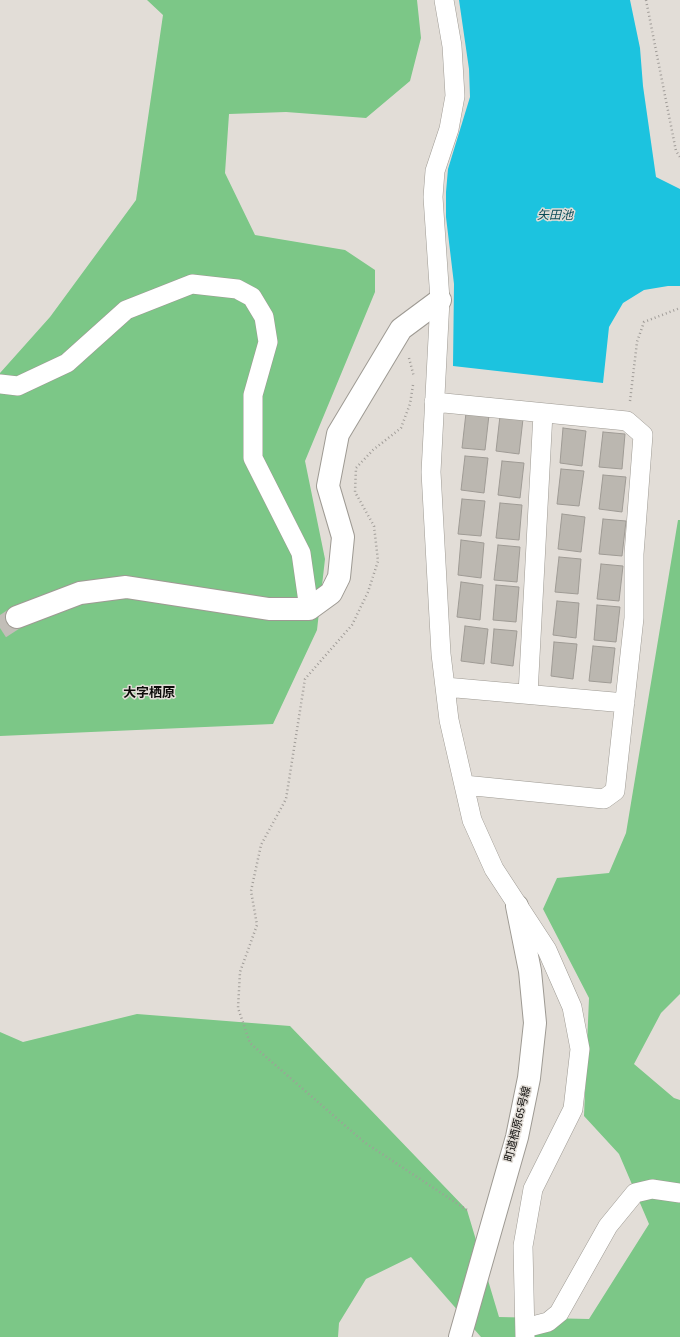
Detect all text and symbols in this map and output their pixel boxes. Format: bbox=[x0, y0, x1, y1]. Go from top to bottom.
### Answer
water label: 矢田池 bbox=[537, 209, 573, 223]
district label: 大字栖原 bbox=[123, 685, 175, 701]
street label: 町道栖原65号線 bbox=[502, 1085, 534, 1163]

